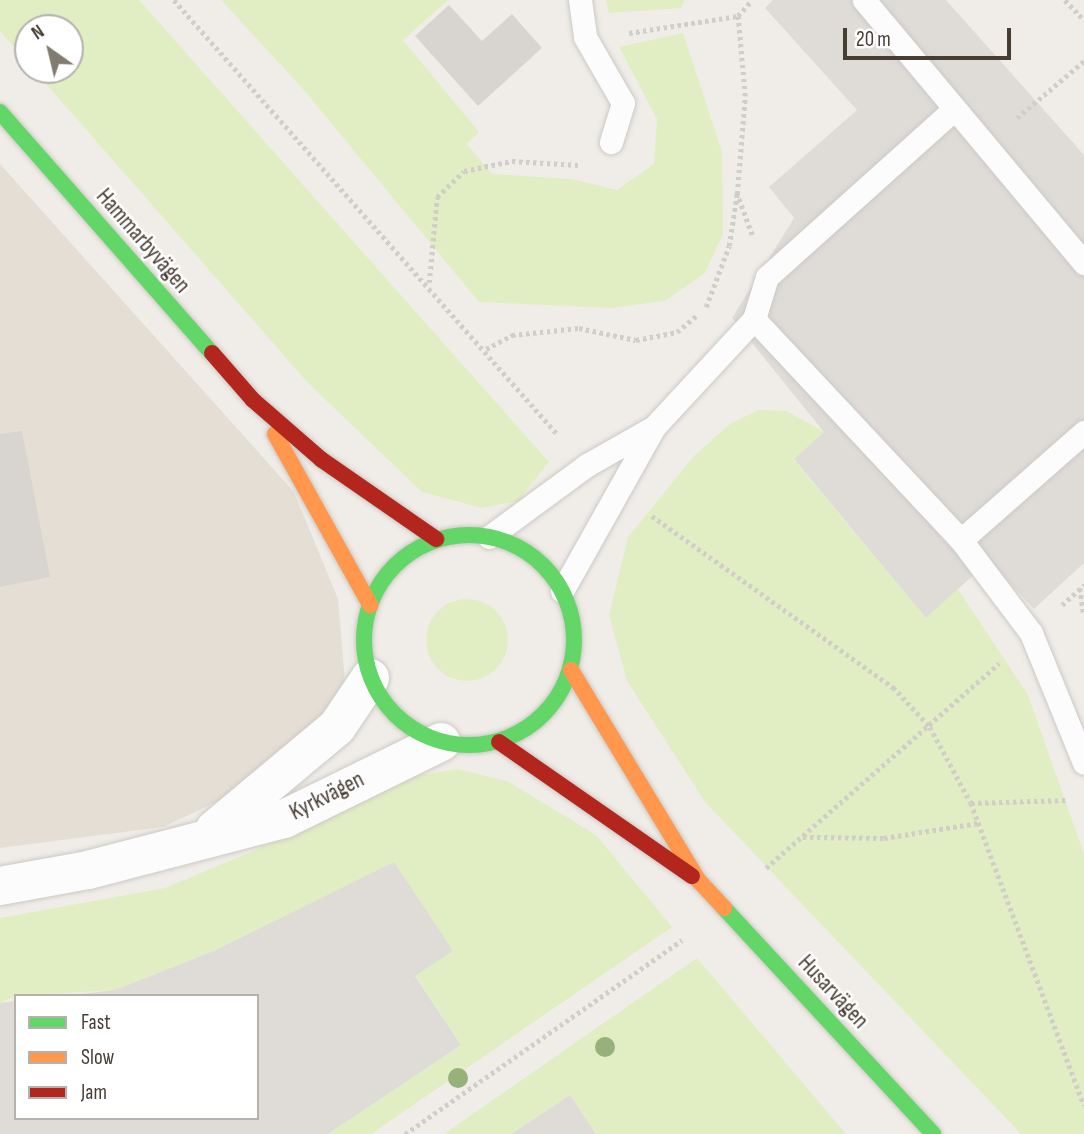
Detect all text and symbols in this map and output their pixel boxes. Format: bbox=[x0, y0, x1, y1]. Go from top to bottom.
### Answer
north arrow bbox=[14, 14, 84, 84]
scale bar bbox=[846, 14, 1014, 58]
text: N bbox=[27, 20, 49, 45]
text: 20 m bbox=[856, 27, 891, 52]
street label: Hammarbyvägen bbox=[90, 183, 196, 299]
street label: Kyrkvägen bbox=[285, 766, 369, 826]
street label: Husarvägen bbox=[792, 949, 874, 1035]
legend bbox=[14, 994, 259, 1120]
text: Fast bbox=[81, 1010, 111, 1035]
text: Slow bbox=[81, 1045, 114, 1070]
text: Jam bbox=[81, 1080, 107, 1105]

